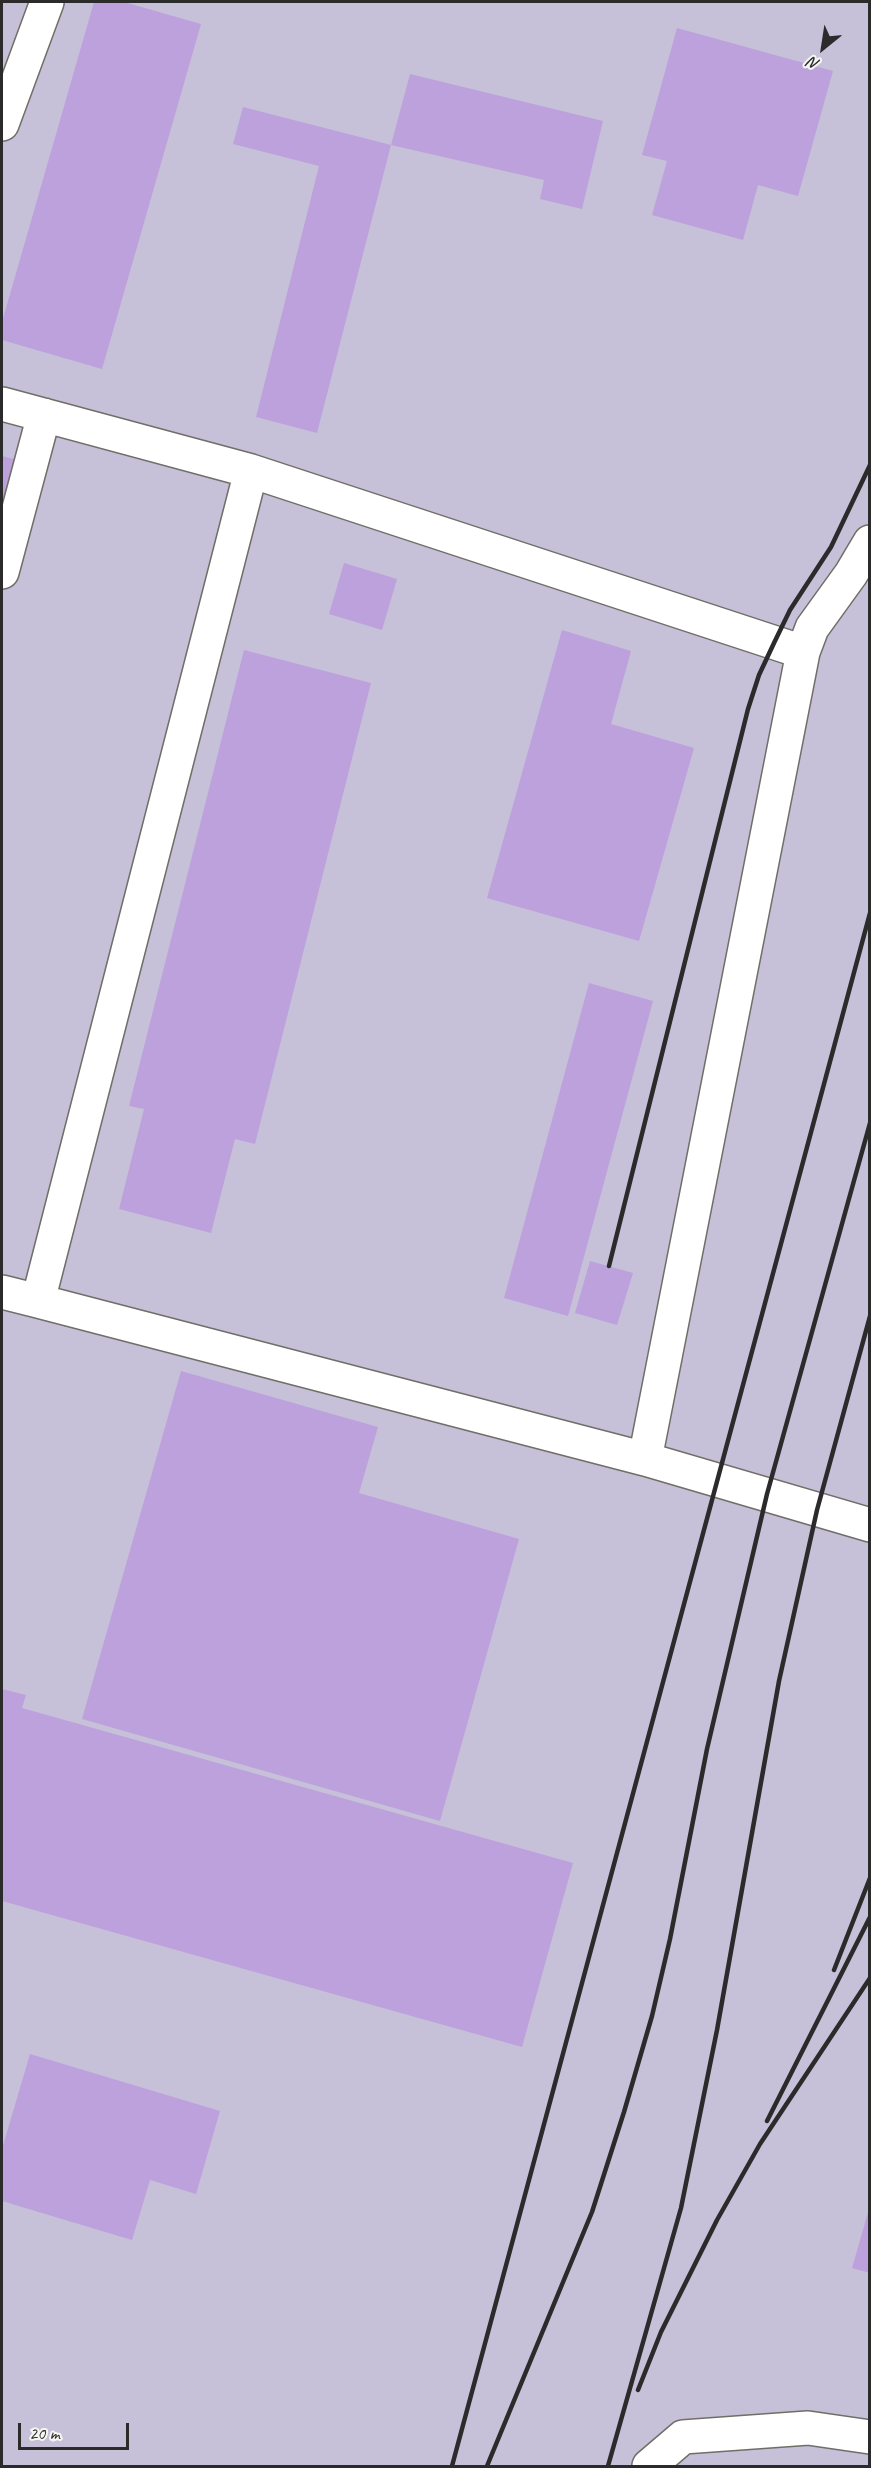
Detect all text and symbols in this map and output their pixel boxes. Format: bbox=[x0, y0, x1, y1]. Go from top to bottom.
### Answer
north arrow bbox=[793, 18, 853, 78]
text: N bbox=[805, 52, 823, 75]
scale bar bbox=[21, 2411, 132, 2449]
text: 20 m bbox=[29, 2422, 60, 2444]

